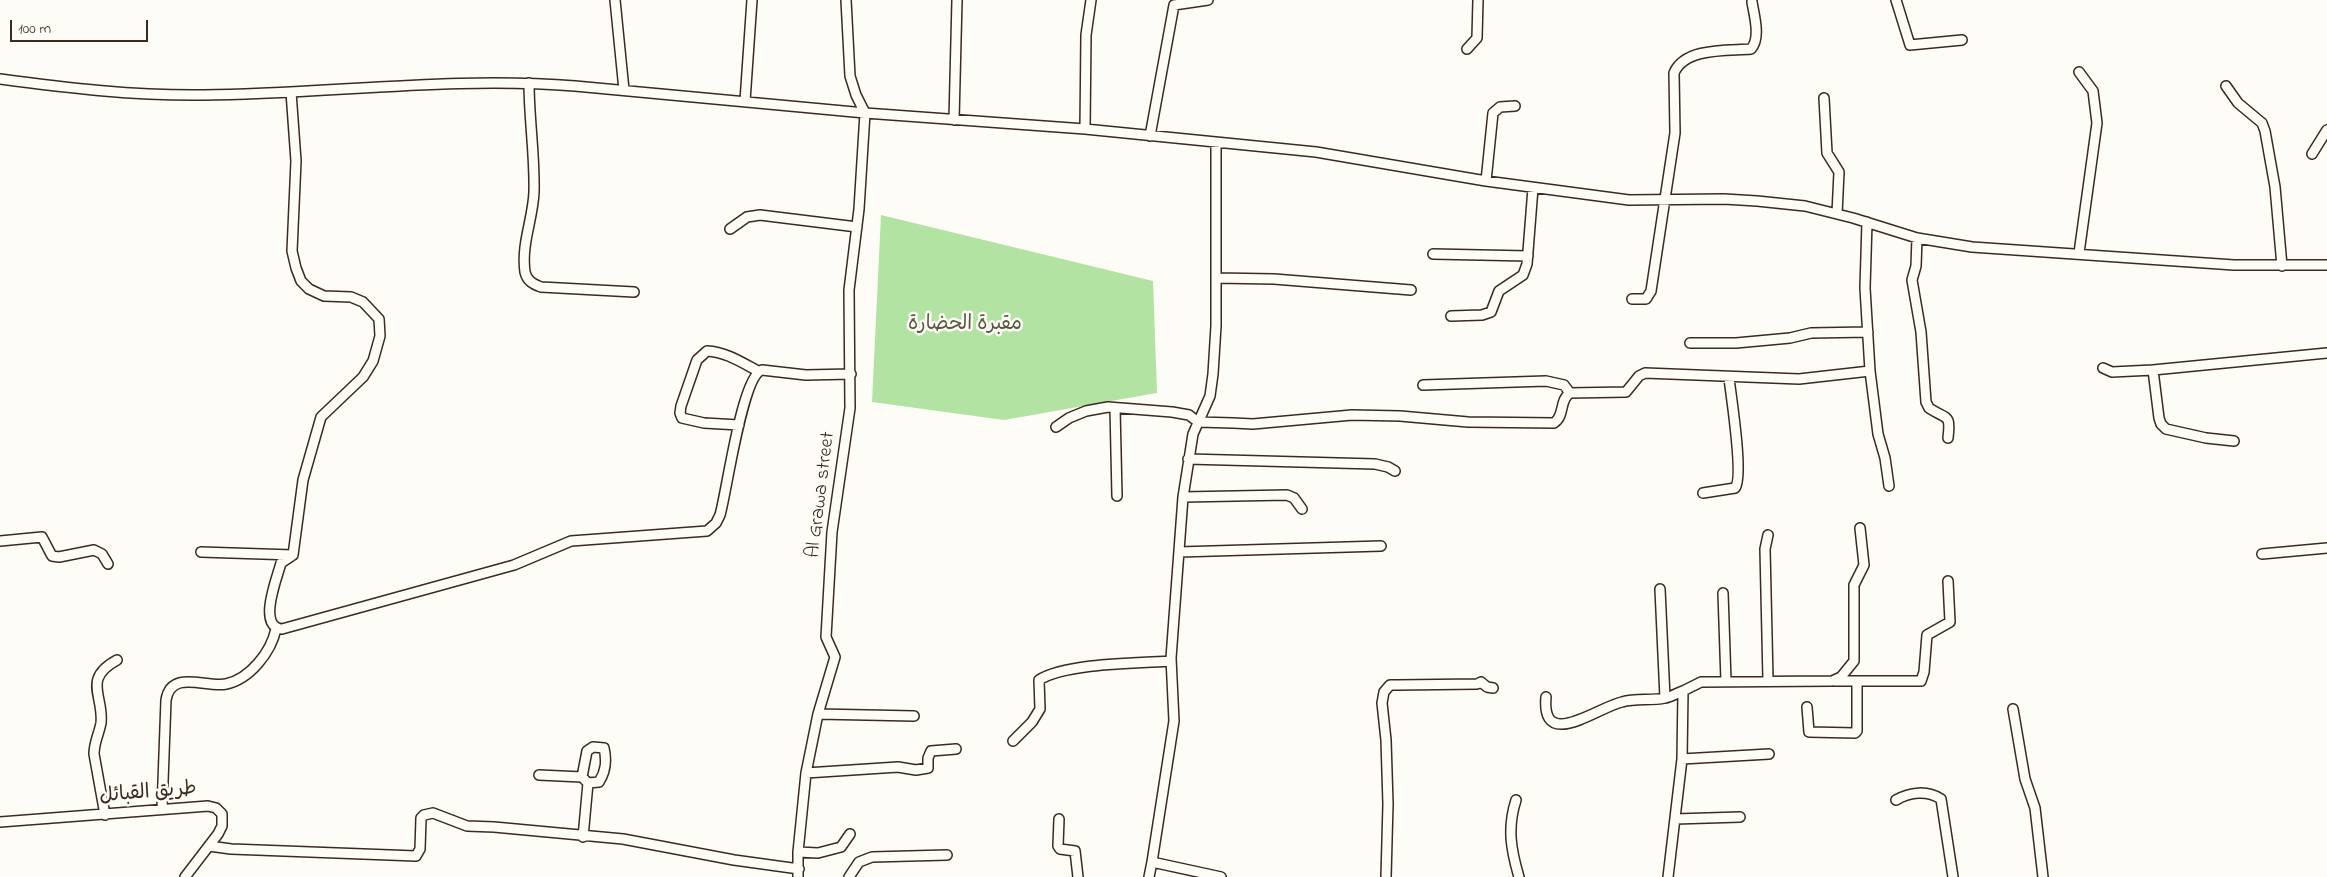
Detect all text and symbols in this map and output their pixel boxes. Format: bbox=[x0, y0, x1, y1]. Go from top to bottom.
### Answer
scale bar bbox=[12, 10, 150, 42]
text: 100 m bbox=[18, 18, 51, 40]
park label: مقبرة الحضارة bbox=[908, 314, 1022, 338]
street label: Al Grawa street bbox=[802, 431, 842, 559]
street label: طريق القبائل bbox=[98, 778, 198, 810]

